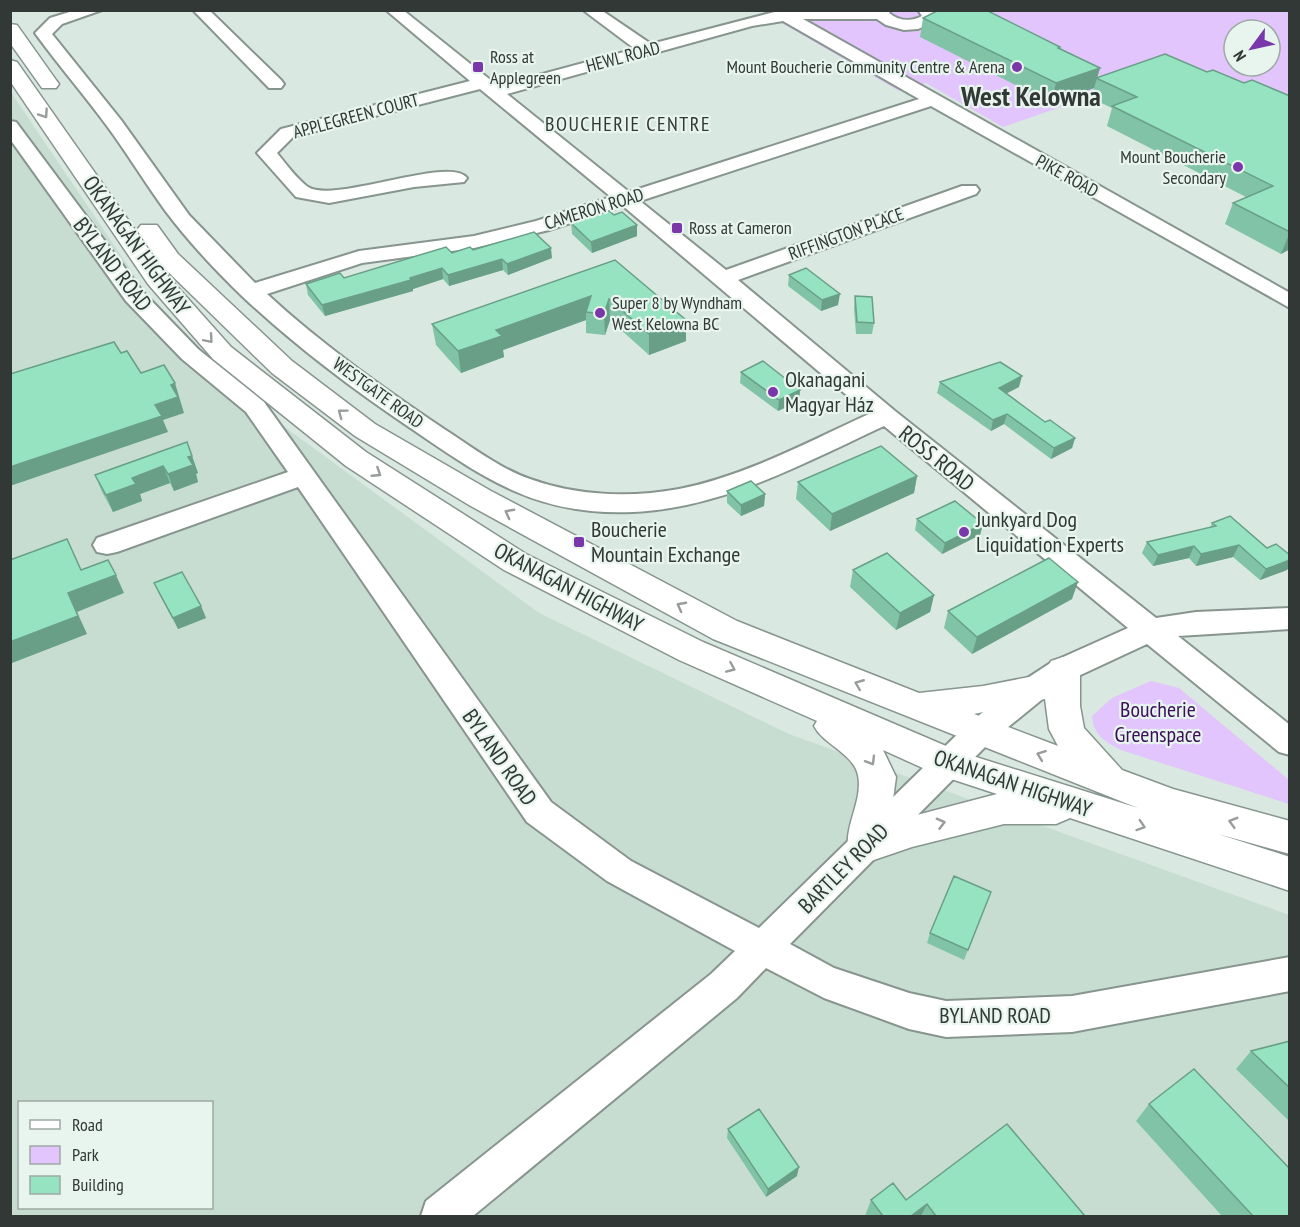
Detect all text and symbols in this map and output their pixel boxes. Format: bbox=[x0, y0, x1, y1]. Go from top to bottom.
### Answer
north arrow bbox=[1222, 18, 1282, 78]
street label: HEWL ROAD bbox=[583, 36, 662, 77]
place label: Ross at Applegreen bbox=[490, 45, 561, 89]
text: N bbox=[1229, 47, 1250, 65]
place label: Mount Boucherie Community Centre & Arena bbox=[727, 55, 1005, 78]
marker: Ross at Applegreen bbox=[471, 60, 485, 74]
marker: Mount Boucherie Community Centre & Arena bbox=[1010, 60, 1024, 74]
district label: West Kelowna bbox=[960, 77, 1101, 114]
street label: APPLEGREEN COURT bbox=[290, 88, 421, 143]
one-way arrow bbox=[37, 107, 48, 118]
district label: BOUCHERIE CENTRE bbox=[545, 111, 711, 137]
place label: Mount Boucherie Secondary bbox=[1120, 145, 1226, 189]
street label: PIKE ROAD bbox=[1032, 149, 1103, 202]
marker: Mount Boucherie Secondary bbox=[1231, 160, 1245, 174]
street label: OKANAGAN HIGHWAY bbox=[77, 170, 197, 320]
street label: CAMERON ROAD bbox=[541, 183, 646, 235]
street label: RIFFINGTON PLACE bbox=[785, 202, 907, 265]
street label: BYLAND ROAD bbox=[68, 211, 158, 317]
place label: Ross at Cameron bbox=[689, 216, 792, 239]
marker: Ross at Cameron bbox=[670, 221, 684, 235]
place label: Super 8 by Wyndham West Kelowna BC bbox=[612, 291, 742, 335]
marker: Super 8 by Wyndham West Kelowna BC bbox=[593, 306, 607, 320]
one-way arrow bbox=[202, 332, 213, 342]
street label: WESTGATE ROAD bbox=[328, 352, 428, 433]
place label: Okanagani Magyar Ház bbox=[785, 365, 874, 418]
marker: Okanagani Magyar Ház bbox=[766, 385, 780, 399]
one-way arrow bbox=[338, 409, 349, 420]
street label: ROSS ROAD bbox=[894, 419, 980, 497]
one-way arrow bbox=[371, 465, 382, 476]
place label: Junkyard Dog Liquidation Experts bbox=[975, 505, 1124, 558]
one-way arrow bbox=[505, 509, 515, 520]
place label: Boucherie Mountain Exchange bbox=[591, 515, 740, 568]
marker: Junkyard Dog Liquidation Experts bbox=[957, 525, 971, 539]
marker: Boucherie Mountain Exchange bbox=[572, 535, 586, 549]
street label: OKANAGAN HIGHWAY bbox=[489, 536, 649, 638]
one-way arrow bbox=[676, 602, 687, 613]
one-way arrow bbox=[725, 661, 736, 673]
one-way arrow bbox=[854, 679, 865, 691]
park label: Boucherie Greenspace bbox=[1115, 695, 1201, 748]
street label: BYLAND ROAD bbox=[457, 703, 543, 811]
street label: OKANAGAN HIGHWAY bbox=[930, 743, 1096, 823]
one-way arrow bbox=[1036, 750, 1047, 763]
one-way arrow bbox=[864, 755, 875, 765]
street label: BARTLEY ROAD bbox=[792, 817, 894, 919]
one-way arrow bbox=[1228, 817, 1239, 829]
one-way arrow bbox=[935, 818, 946, 830]
one-way arrow bbox=[1135, 819, 1146, 831]
street label: BYLAND ROAD bbox=[939, 1001, 1051, 1029]
legend bbox=[18, 1101, 213, 1209]
text: Road bbox=[72, 1113, 103, 1136]
text: Park bbox=[72, 1143, 99, 1166]
text: Building bbox=[72, 1173, 124, 1196]

